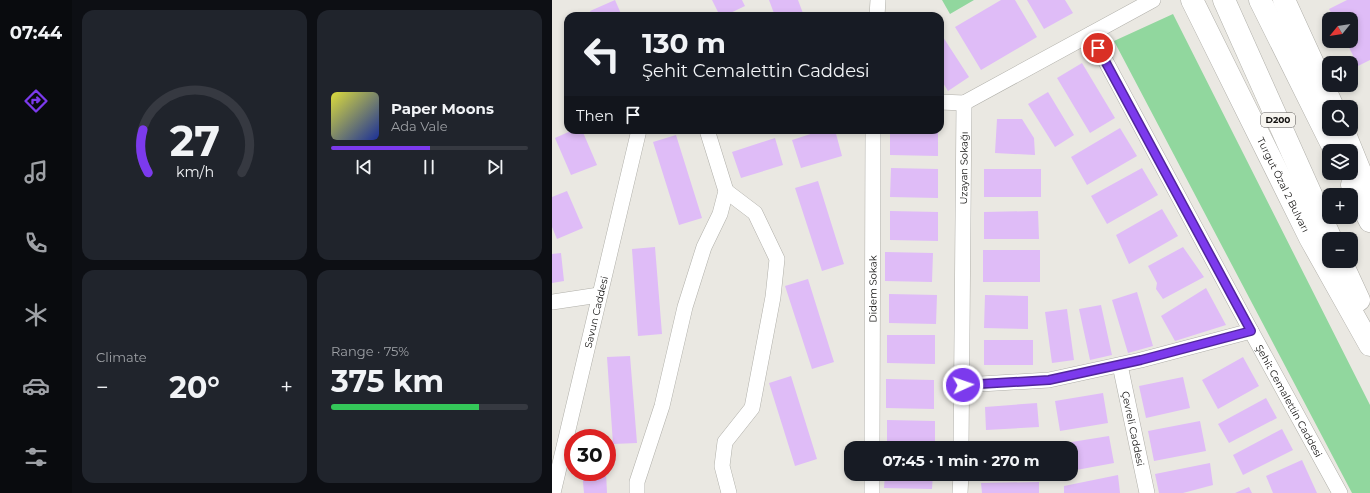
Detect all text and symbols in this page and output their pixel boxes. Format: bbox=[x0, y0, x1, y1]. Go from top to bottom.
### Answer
north arrow bbox=[1322, 12, 1358, 48]
map controls bbox=[1322, 12, 1358, 268]
text: 07:44 bbox=[10, 22, 62, 44]
text: 130 m bbox=[642, 26, 726, 60]
icon: left bbox=[576, 28, 628, 80]
pin bbox=[1081, 31, 1115, 65]
icon: arrive bbox=[1087, 37, 1109, 59]
button: sound bbox=[1322, 56, 1358, 92]
text: Şehit Cemalettin Caddesi bbox=[642, 60, 870, 82]
icon: directions bbox=[22, 87, 50, 115]
text: Paper Moons bbox=[391, 99, 494, 118]
button: search bbox=[1322, 100, 1358, 136]
icon: arrive bbox=[622, 104, 644, 126]
text: Then bbox=[576, 106, 614, 125]
road number: D200 bbox=[1261, 113, 1295, 127]
text: 27 bbox=[169, 116, 220, 166]
text: Ada Vale bbox=[391, 118, 448, 134]
street label: Uzayan Sokağı bbox=[957, 131, 971, 205]
street label: Turgut Özal 2 Bulvarı bbox=[1254, 135, 1312, 234]
button: layers bbox=[1322, 144, 1358, 180]
icon: previous bbox=[353, 156, 375, 178]
icon: pause bbox=[418, 156, 440, 178]
icon: next bbox=[484, 156, 506, 178]
icon: music bbox=[22, 158, 50, 186]
text: km/h bbox=[175, 163, 214, 181]
button: + bbox=[1322, 188, 1358, 224]
icon: phone bbox=[22, 229, 50, 257]
button: − bbox=[1322, 232, 1358, 268]
street label: Didem Sokak bbox=[866, 255, 880, 323]
street label: Savun Caddesi bbox=[582, 275, 611, 349]
icon: climate bbox=[22, 301, 50, 329]
street label: Şehit Cemalettin Caddesi bbox=[1253, 342, 1325, 460]
text: Range · 75% bbox=[331, 343, 409, 359]
text: Climate bbox=[96, 349, 147, 365]
text: 375 km bbox=[331, 363, 444, 400]
position arrow bbox=[942, 364, 984, 406]
text: 20° bbox=[169, 369, 220, 406]
icon: car bbox=[22, 372, 50, 400]
text: − bbox=[96, 374, 109, 401]
text: + bbox=[280, 374, 293, 401]
street label: Çevreli Caddesi bbox=[1119, 390, 1147, 467]
speed limit sign: 30 bbox=[564, 429, 616, 481]
icon: filters bbox=[22, 443, 50, 471]
text: 07:45 · 1 min · 270 m bbox=[882, 451, 1040, 470]

